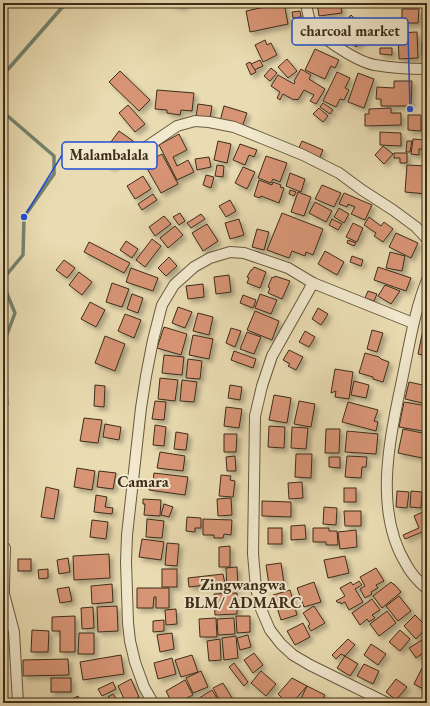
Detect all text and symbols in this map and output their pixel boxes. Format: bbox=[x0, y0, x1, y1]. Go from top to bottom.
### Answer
callout: charcoal market bbox=[292, 18, 408, 45]
text: charcoal market bbox=[300, 21, 400, 40]
callout: Malambalala bbox=[62, 142, 157, 169]
text: Malambalala bbox=[69, 145, 149, 164]
district label: Camara bbox=[117, 471, 170, 492]
district label: Zingwangwa BLM/ ADMARC bbox=[185, 574, 301, 613]

